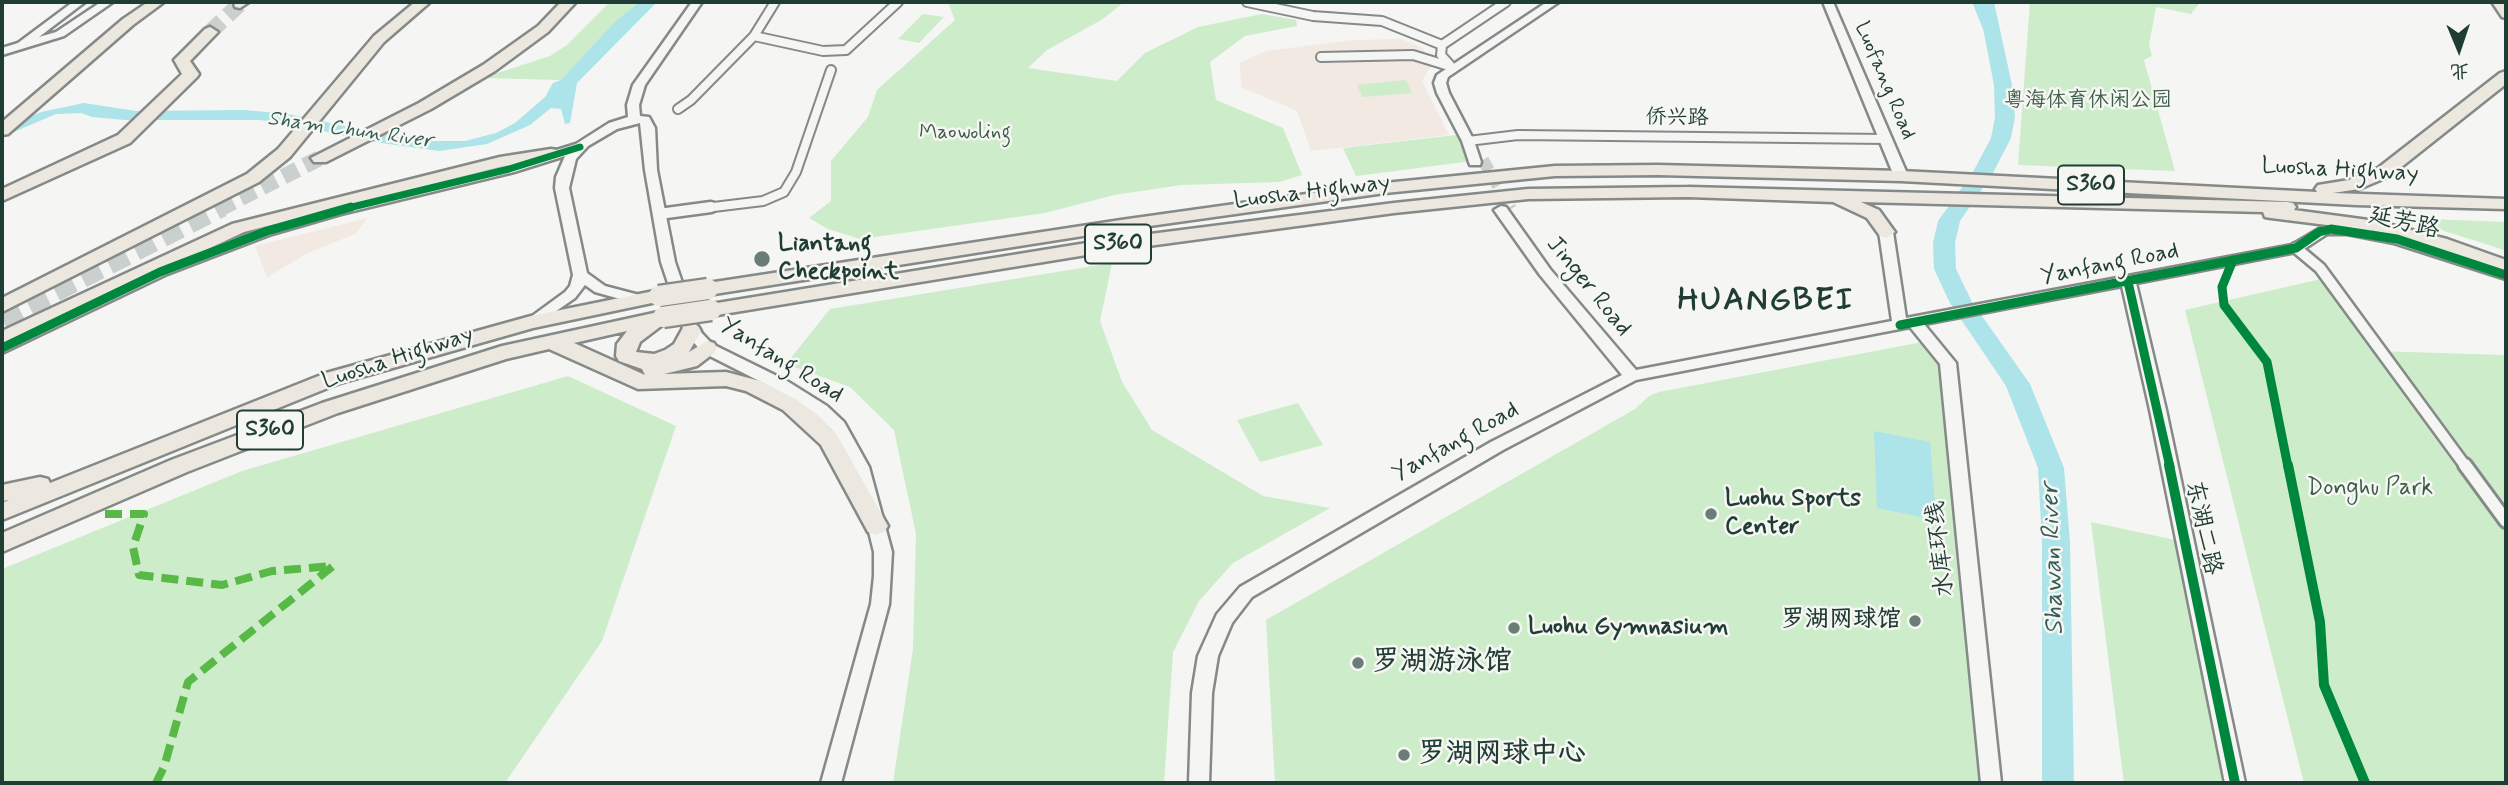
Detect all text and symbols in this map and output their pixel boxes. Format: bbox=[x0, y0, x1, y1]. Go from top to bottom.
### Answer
north arrow bbox=[2424, 14, 2494, 84]
street label: Luofang Road bbox=[1848, 18, 1920, 144]
text: 北 bbox=[2450, 58, 2470, 83]
park label: 粤海体育休闲公园 bbox=[2004, 89, 2172, 115]
street label: 侨兴路 bbox=[1645, 106, 1709, 132]
water label: Sham Chun River bbox=[266, 107, 434, 155]
park label: Maowoling bbox=[919, 121, 1011, 147]
street label: Luosha Highway bbox=[2261, 153, 2419, 189]
road number: S360 bbox=[2058, 166, 2124, 204]
street label: Luosha Highway bbox=[1232, 169, 1392, 217]
street label: 延芳路 bbox=[2366, 202, 2442, 246]
road number: S360 bbox=[1085, 224, 1151, 264]
place label: Liantang Checkpoint bbox=[778, 231, 899, 287]
street label: Jinger Road bbox=[1539, 231, 1637, 343]
street label: Yanfang Road bbox=[2039, 238, 2181, 292]
marker: Liantang Checkpoint bbox=[752, 249, 772, 269]
district label: HUANGBEI bbox=[1678, 283, 1854, 321]
street label: Yanfang Road bbox=[714, 312, 848, 410]
street label: Luosha Highway bbox=[319, 321, 477, 397]
street label: Yanfang Road bbox=[1388, 396, 1524, 490]
road number: S360 bbox=[237, 410, 303, 450]
park label: Donghu Park bbox=[2307, 475, 2433, 503]
street label: 东湖二路 bbox=[2178, 478, 2226, 578]
water label: Shawan River bbox=[2036, 482, 2072, 636]
place label: Luohu Sports Center bbox=[1725, 486, 1861, 542]
street label: 水库环线 bbox=[1923, 500, 1961, 598]
marker: Luohu Sports Center bbox=[1703, 506, 1719, 522]
place label: 罗湖网球馆 bbox=[1781, 607, 1901, 635]
marker: 罗湖网球馆 bbox=[1907, 613, 1923, 629]
place label: Luohu Gymnasium bbox=[1528, 614, 1729, 642]
marker: Luohu Gymnasium bbox=[1506, 620, 1522, 636]
place label: 罗湖游泳馆 bbox=[1372, 646, 1512, 680]
marker: 罗湖游泳馆 bbox=[1350, 655, 1366, 671]
place label: 罗湖网球中心 bbox=[1418, 738, 1586, 772]
marker: 罗湖网球中心 bbox=[1396, 747, 1412, 763]

